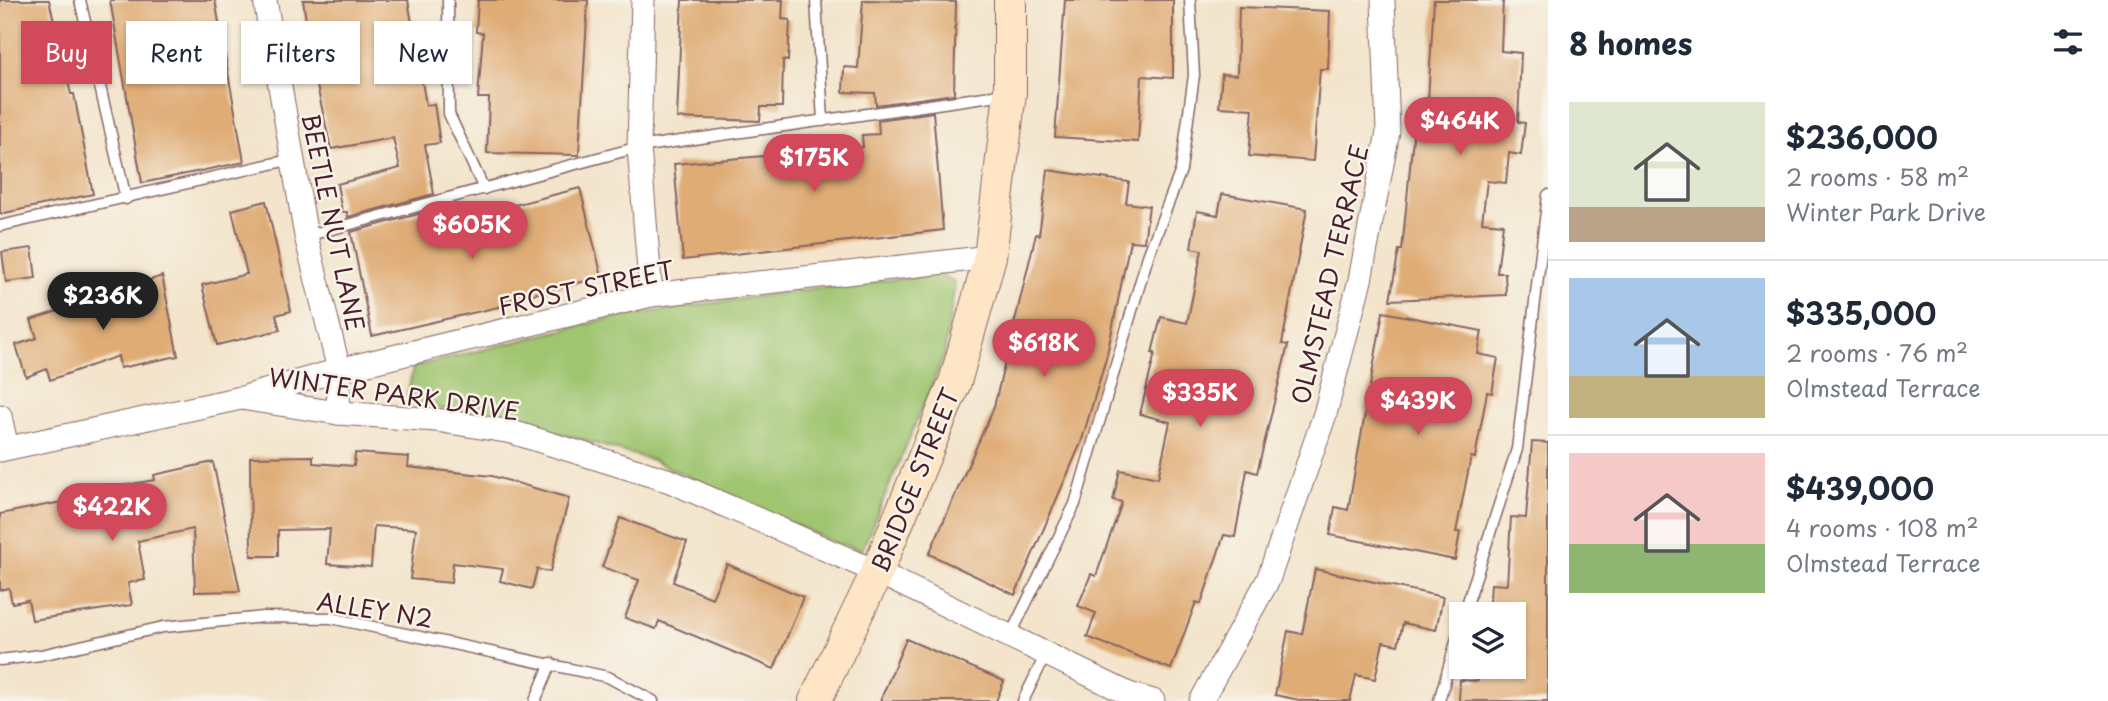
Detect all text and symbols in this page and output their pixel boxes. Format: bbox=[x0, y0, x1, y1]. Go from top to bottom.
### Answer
text: 8 homes bbox=[1569, 20, 1692, 65]
chip: Buy bbox=[21, 21, 112, 84]
chip: Rent bbox=[126, 21, 227, 84]
chip: Filters bbox=[241, 21, 360, 84]
chip: New bbox=[374, 21, 472, 84]
icon: filters bbox=[2049, 23, 2087, 61]
pin: $464K bbox=[1411, 97, 1509, 157]
text: $464K bbox=[1420, 102, 1500, 137]
street label: BEETLE NUT LANE bbox=[293, 110, 375, 334]
text: $236,000 bbox=[1786, 114, 1938, 159]
icon: home bbox=[1625, 130, 1709, 214]
pin: $175K bbox=[765, 134, 863, 194]
text: $175K bbox=[779, 139, 849, 174]
street label: OLMSTEAD TERRACE bbox=[1282, 141, 1376, 407]
text: 2 rooms · 58 m² bbox=[1786, 159, 1969, 194]
text: Winter Park Drive bbox=[1786, 194, 1986, 229]
pin: $605K bbox=[423, 202, 521, 261]
text: $605K bbox=[433, 206, 511, 241]
street label: FROST STREET bbox=[495, 251, 678, 323]
pin: $236K bbox=[54, 272, 152, 332]
text: $236K bbox=[63, 277, 143, 312]
text: $335,000 bbox=[1786, 290, 1936, 335]
icon: home bbox=[1625, 306, 1709, 390]
pin: $618K bbox=[995, 320, 1093, 379]
text: $618K bbox=[1008, 324, 1080, 359]
text: 2 rooms · 76 m² bbox=[1786, 335, 1968, 370]
street label: WINTER PARK DRIVE bbox=[266, 358, 522, 428]
pin: $335K bbox=[1151, 370, 1249, 429]
text: Olmstead Terrace bbox=[1786, 370, 1981, 405]
text: $335K bbox=[1162, 374, 1238, 409]
pin: $439K bbox=[1369, 378, 1467, 437]
street label: BRIDGE STREET bbox=[861, 382, 968, 577]
text: $439K bbox=[1380, 382, 1456, 417]
text: $439,000 bbox=[1786, 465, 1934, 510]
icon: home bbox=[1625, 481, 1709, 565]
pin: $422K bbox=[63, 484, 161, 543]
text: $422K bbox=[73, 488, 151, 523]
text: 4 rooms · 108 m² bbox=[1786, 510, 1979, 545]
text: Olmstead Terrace bbox=[1786, 545, 1981, 580]
street label: ALLEY N2 bbox=[315, 582, 435, 636]
map controls bbox=[1449, 602, 1526, 679]
button: layers bbox=[1449, 602, 1526, 679]

